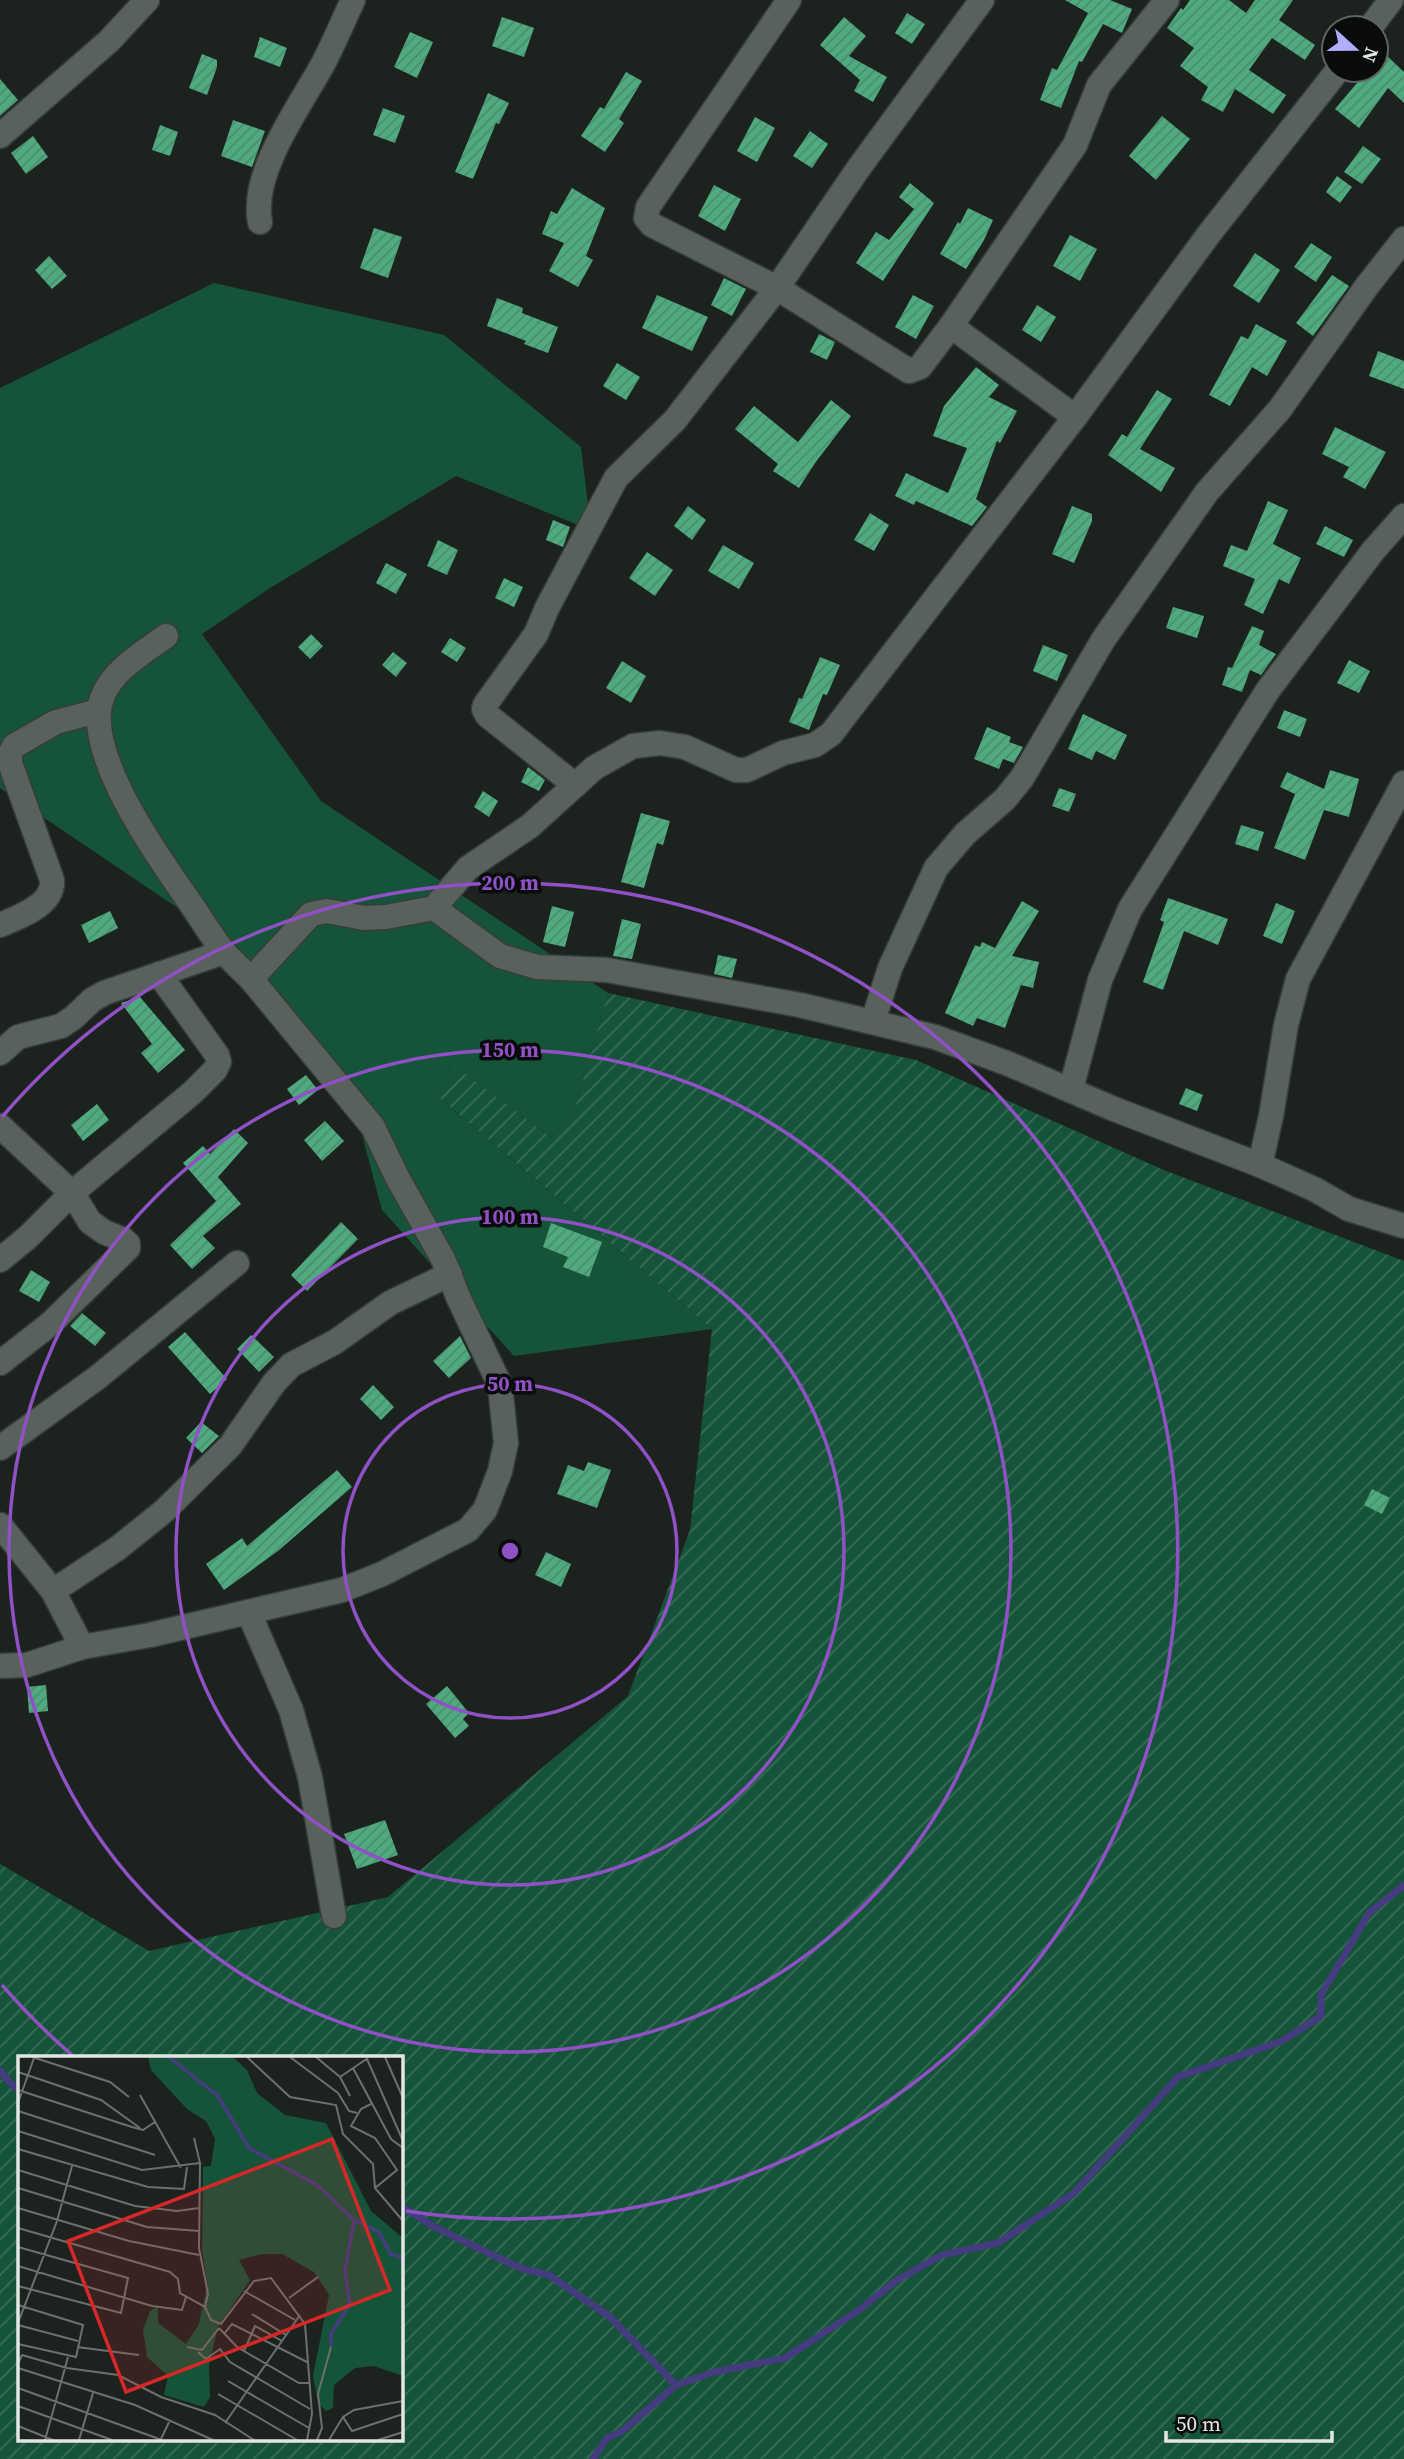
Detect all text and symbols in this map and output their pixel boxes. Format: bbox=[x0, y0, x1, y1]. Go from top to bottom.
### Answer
north arrow bbox=[1320, 14, 1390, 84]
text: N bbox=[1356, 44, 1385, 66]
text: 200 m bbox=[481, 868, 539, 897]
text: 150 m bbox=[481, 1035, 539, 1064]
text: 100 m bbox=[481, 1202, 539, 1231]
text: 50 m bbox=[487, 1369, 533, 1398]
centre of rings bbox=[498, 1539, 522, 1563]
inset map bbox=[18, 2056, 402, 2442]
scale bar bbox=[1166, 2400, 1332, 2444]
text: 50 m bbox=[1176, 2409, 1221, 2438]

